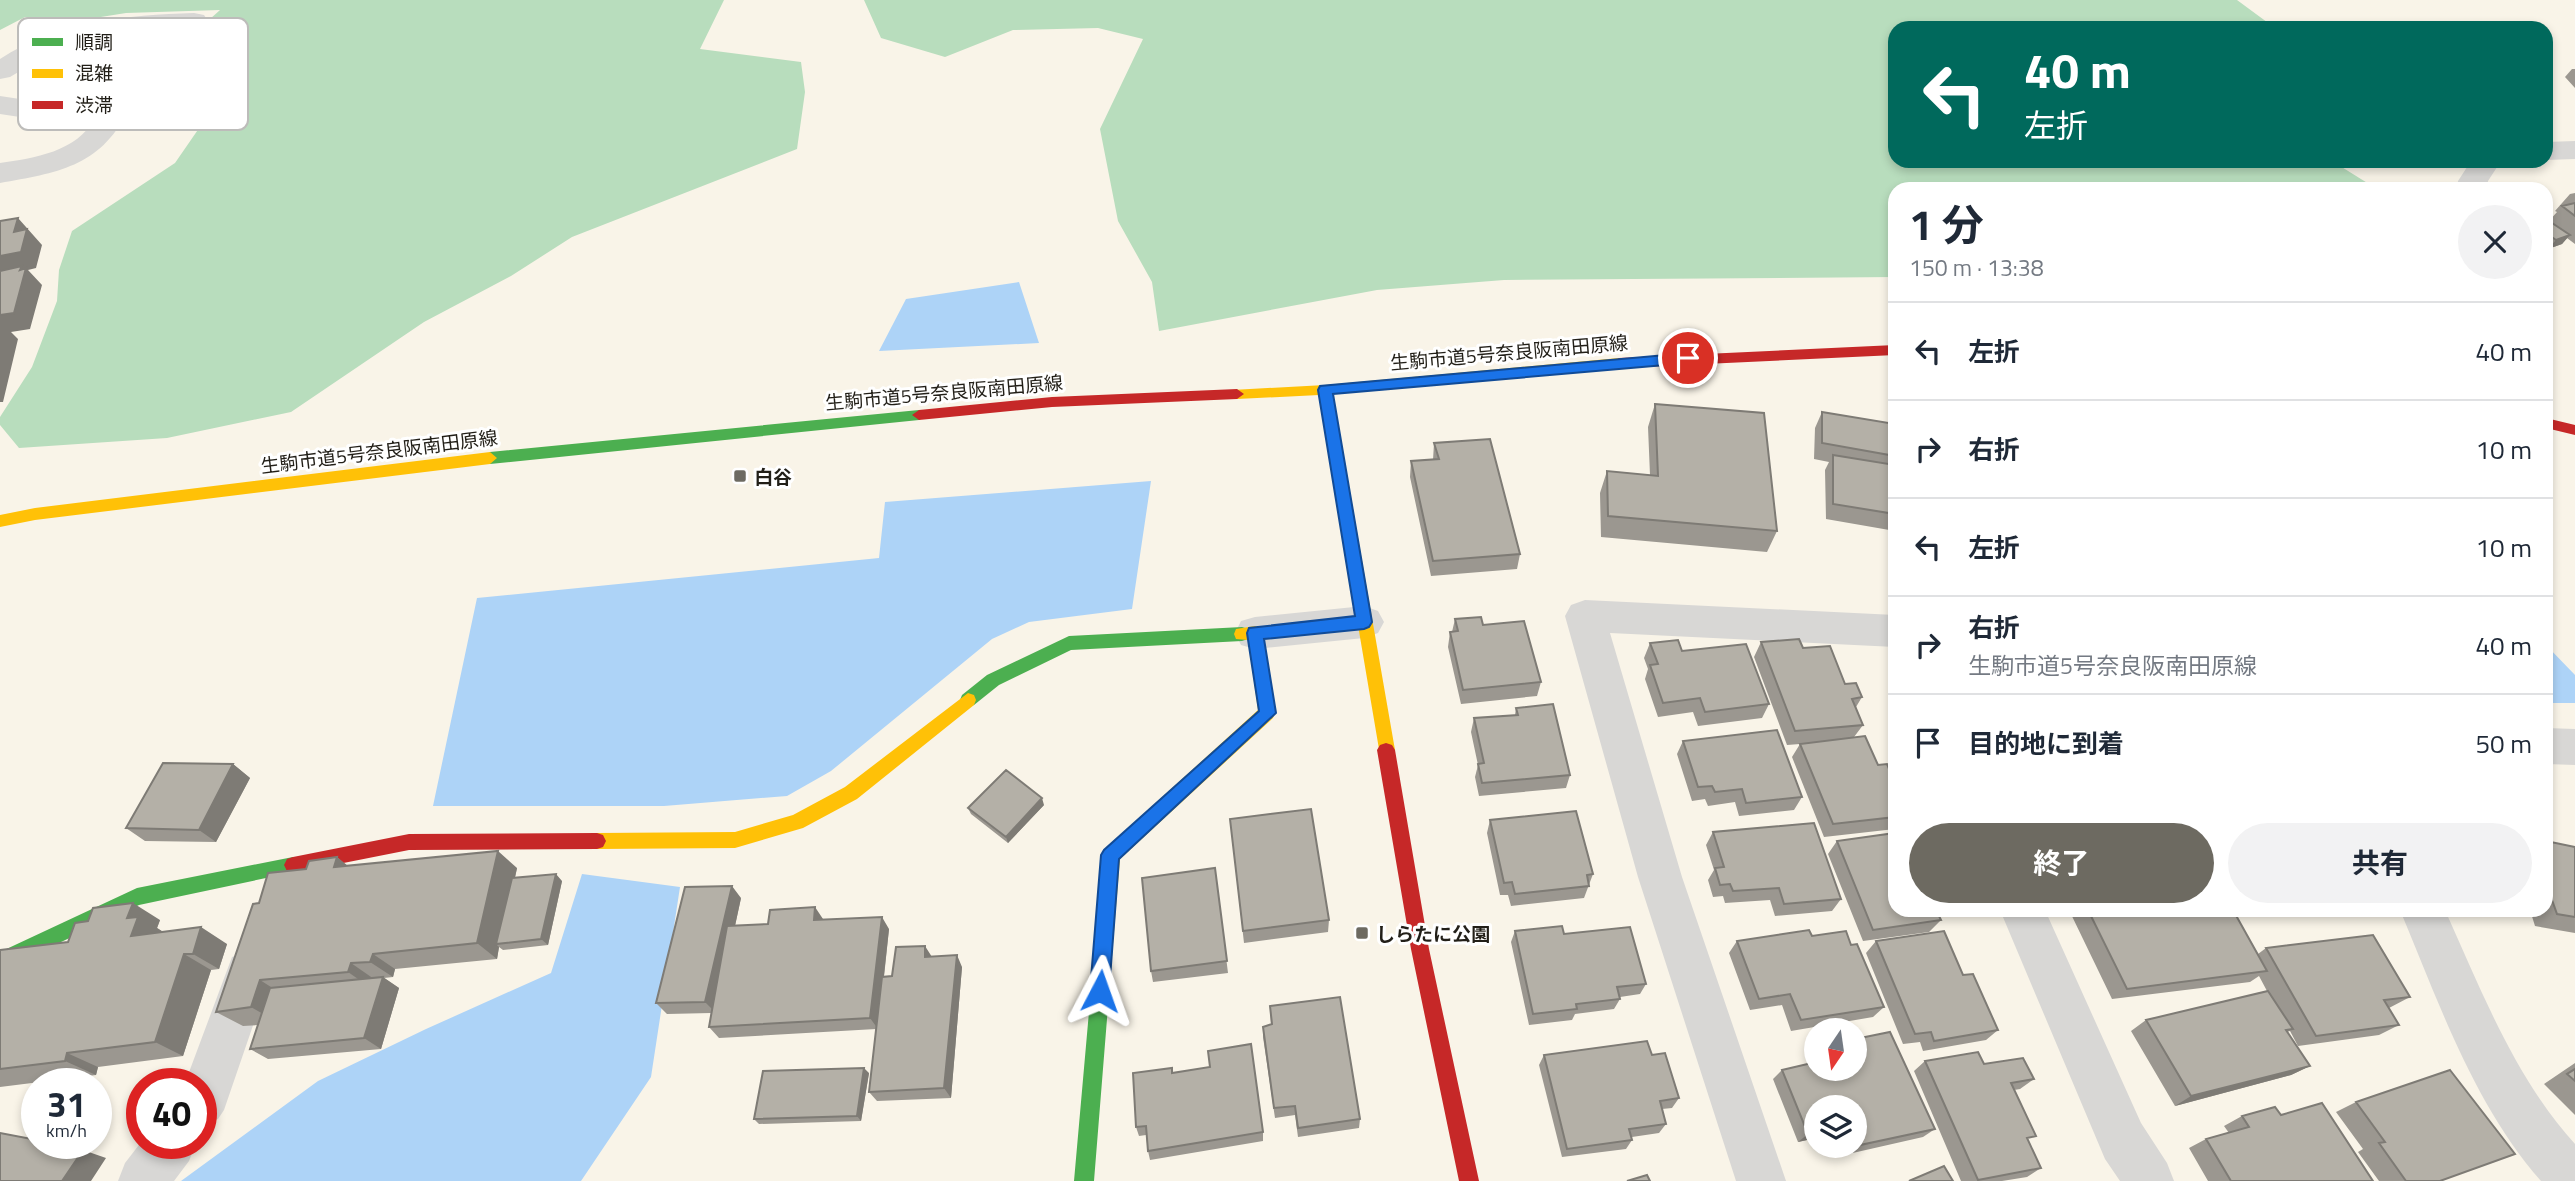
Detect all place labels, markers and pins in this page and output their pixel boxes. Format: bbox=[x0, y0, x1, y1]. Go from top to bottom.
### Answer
pin bbox=[1658, 328, 1718, 388]
place label: 白谷 bbox=[754, 462, 792, 491]
marker: 白谷 bbox=[732, 468, 748, 484]
place label: しらたに公園 bbox=[1376, 919, 1490, 948]
marker: しらたに公園 bbox=[1354, 925, 1370, 941]

